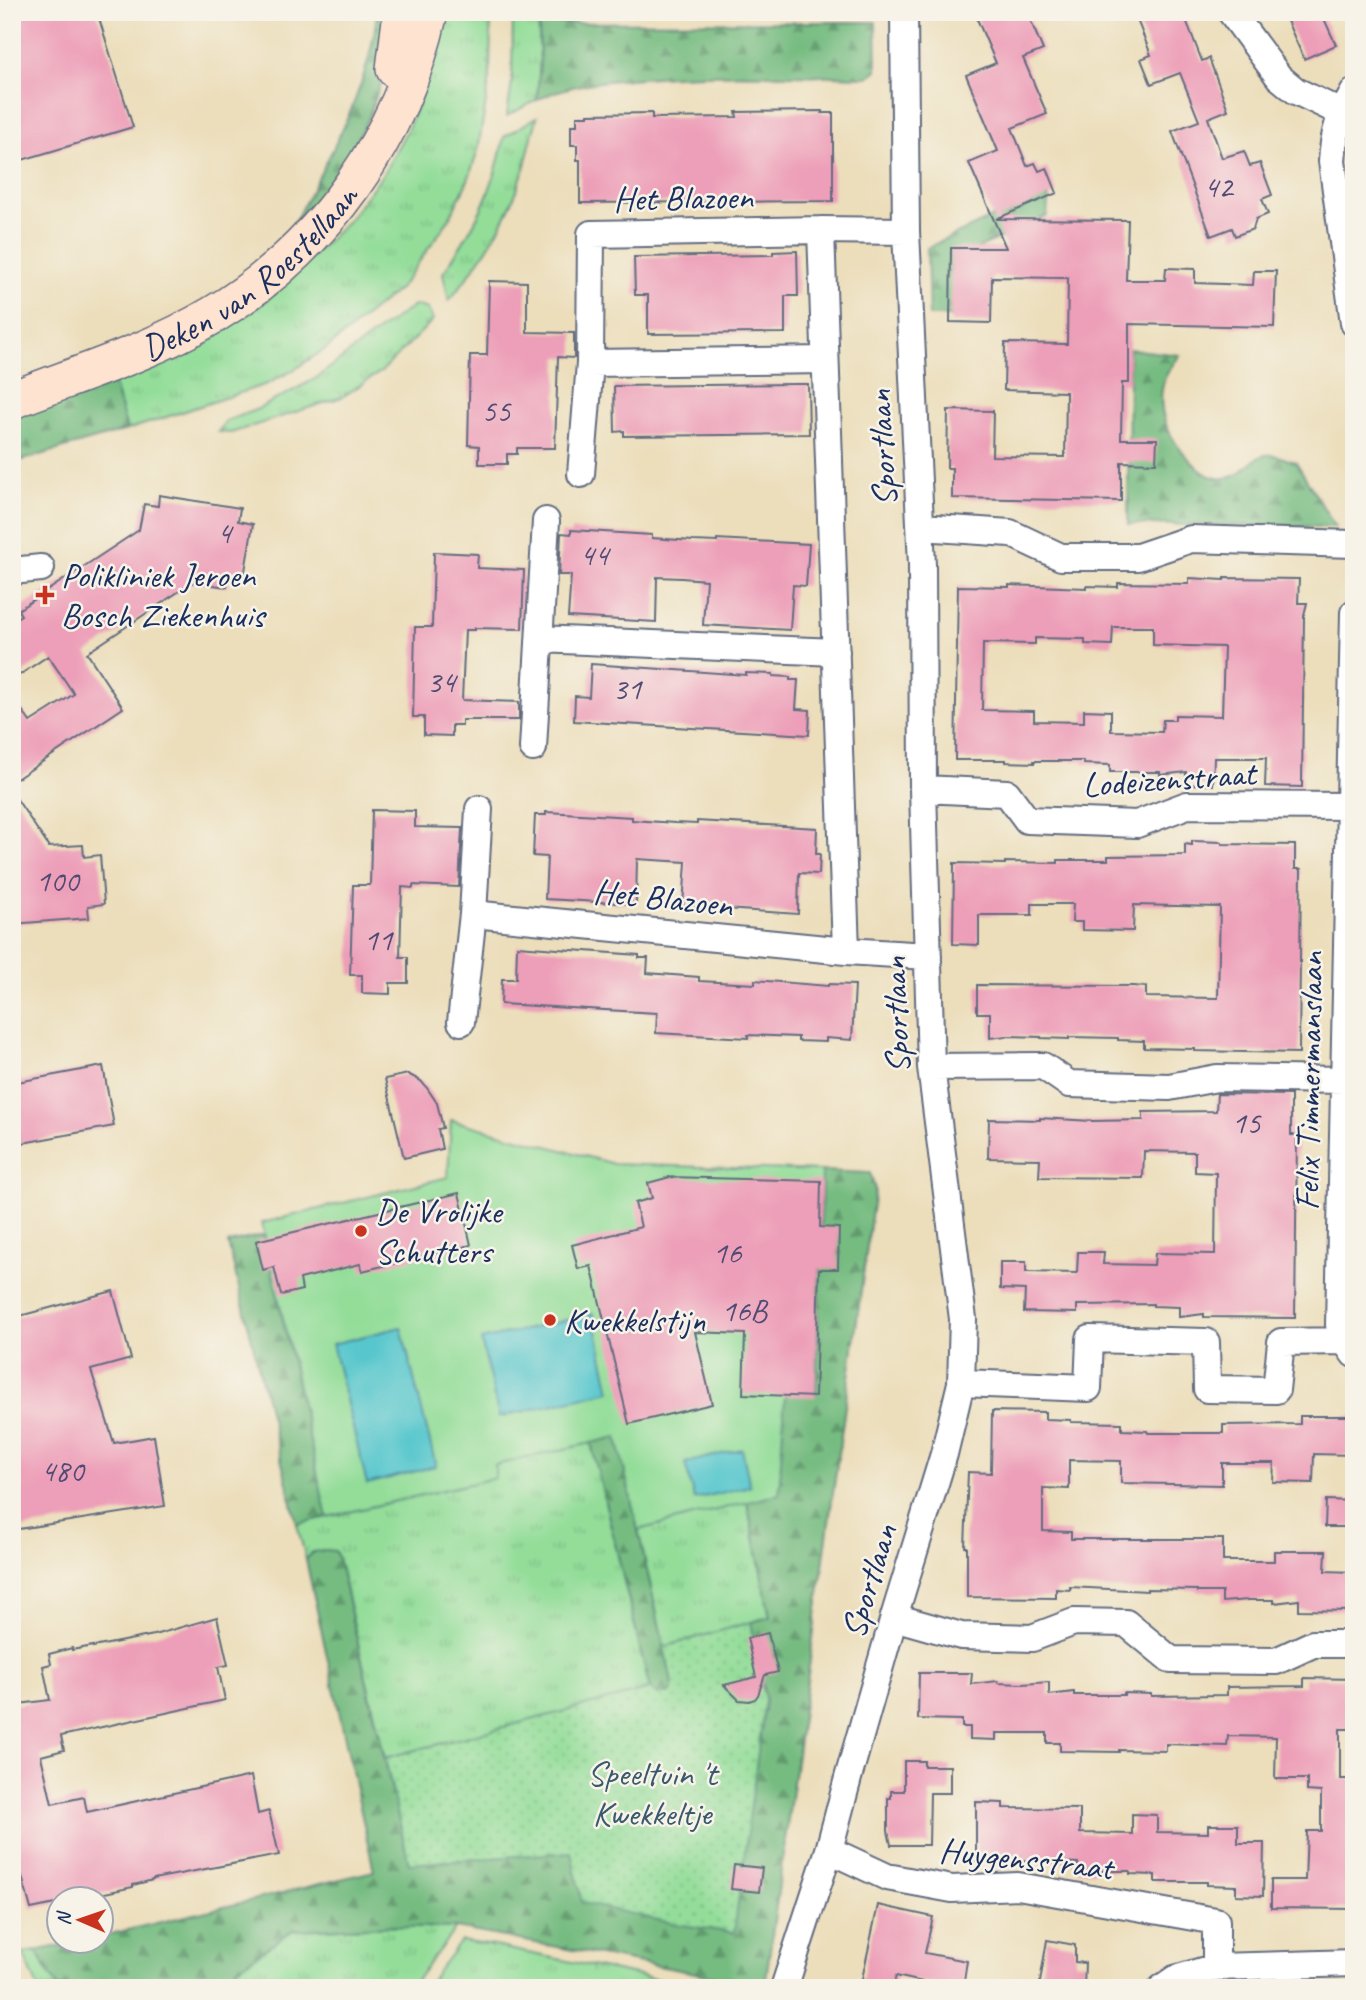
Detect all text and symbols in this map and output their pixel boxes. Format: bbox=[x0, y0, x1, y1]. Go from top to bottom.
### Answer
house number: 42 bbox=[1204, 166, 1235, 207]
street label: Deken van Roestellaan bbox=[134, 174, 369, 370]
street label: Het Blazoen bbox=[613, 174, 754, 222]
street label: Sportlaan bbox=[856, 388, 908, 508]
house number: 55 bbox=[482, 390, 512, 431]
house number: 4 bbox=[217, 512, 235, 553]
house number: 44 bbox=[580, 534, 612, 575]
place label: Polikliniek Jeroen Bosch Ziekenhuis bbox=[61, 553, 267, 638]
marker: Polikliniek Jeroen Bosch Ziekenhuis bbox=[35, 585, 55, 605]
house number: 34 bbox=[427, 661, 459, 702]
house number: 31 bbox=[613, 668, 643, 709]
street label: Lodeizenstraat bbox=[1081, 750, 1260, 807]
house number: 100 bbox=[35, 860, 81, 901]
street label: Het Blazoen bbox=[591, 868, 736, 928]
house number: 11 bbox=[364, 919, 394, 960]
street label: Felix Timmermanslaan bbox=[1284, 950, 1334, 1211]
street label: Sportlaan bbox=[871, 956, 921, 1074]
house number: 15 bbox=[1232, 1102, 1262, 1143]
place label: De Vrolijke Schutters bbox=[375, 1189, 504, 1274]
marker: De Vrolijke Schutters bbox=[353, 1223, 369, 1239]
house number: 16 bbox=[713, 1232, 743, 1273]
house number: 16B bbox=[721, 1290, 769, 1331]
place label: Kwekkelstijn bbox=[564, 1298, 706, 1343]
marker: Kwekkelstijn bbox=[542, 1312, 558, 1328]
house number: 480 bbox=[40, 1450, 86, 1491]
street label: Sportlaan bbox=[830, 1518, 908, 1643]
park label: Speeltuin 't Kwekkeltje bbox=[587, 1751, 720, 1836]
street label: Huygensstraat bbox=[937, 1828, 1118, 1891]
north arrow bbox=[46, 1884, 116, 1954]
text: N bbox=[52, 1910, 76, 1926]

